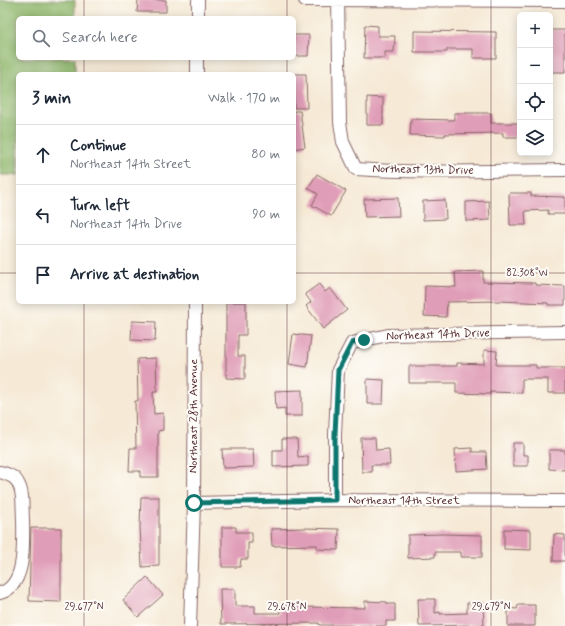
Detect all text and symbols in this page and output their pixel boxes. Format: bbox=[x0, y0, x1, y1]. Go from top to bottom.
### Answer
map controls bbox=[517, 12, 553, 156]
button: + bbox=[517, 12, 553, 48]
search box bbox=[16, 16, 296, 60]
icon: search bbox=[30, 27, 52, 49]
text: Search here bbox=[62, 28, 138, 48]
button: − bbox=[517, 48, 553, 84]
button: locate bbox=[517, 84, 553, 120]
text: 3 min bbox=[32, 87, 71, 109]
text: Walk · 170 m bbox=[208, 90, 280, 107]
button: layers bbox=[517, 120, 553, 156]
text: Continue bbox=[70, 136, 126, 156]
icon: ahead bbox=[32, 144, 54, 166]
text: 80 m bbox=[251, 146, 280, 163]
text: Northeast 14th Street bbox=[70, 156, 191, 173]
street label: Northeast 13th Drive bbox=[372, 161, 474, 179]
text: Turn left bbox=[70, 196, 130, 216]
icon: left bbox=[32, 204, 54, 226]
text: 90 m bbox=[252, 206, 280, 223]
text: Northeast 14th Drive bbox=[70, 216, 182, 233]
icon: arrive bbox=[32, 264, 54, 286]
text: Arrive at destination bbox=[70, 265, 199, 285]
text: 82.308°W bbox=[506, 266, 548, 280]
street label: Northeast 14th Drive bbox=[386, 325, 490, 345]
route end bbox=[355, 331, 373, 349]
street label: Northeast 28th Avenue bbox=[186, 359, 202, 473]
street label: Northeast 14th Street bbox=[348, 493, 460, 509]
route start bbox=[185, 494, 203, 512]
text: 29.677°N bbox=[65, 600, 104, 614]
text: 29.678°N bbox=[268, 600, 307, 614]
text: 29.679°N bbox=[472, 600, 511, 614]

